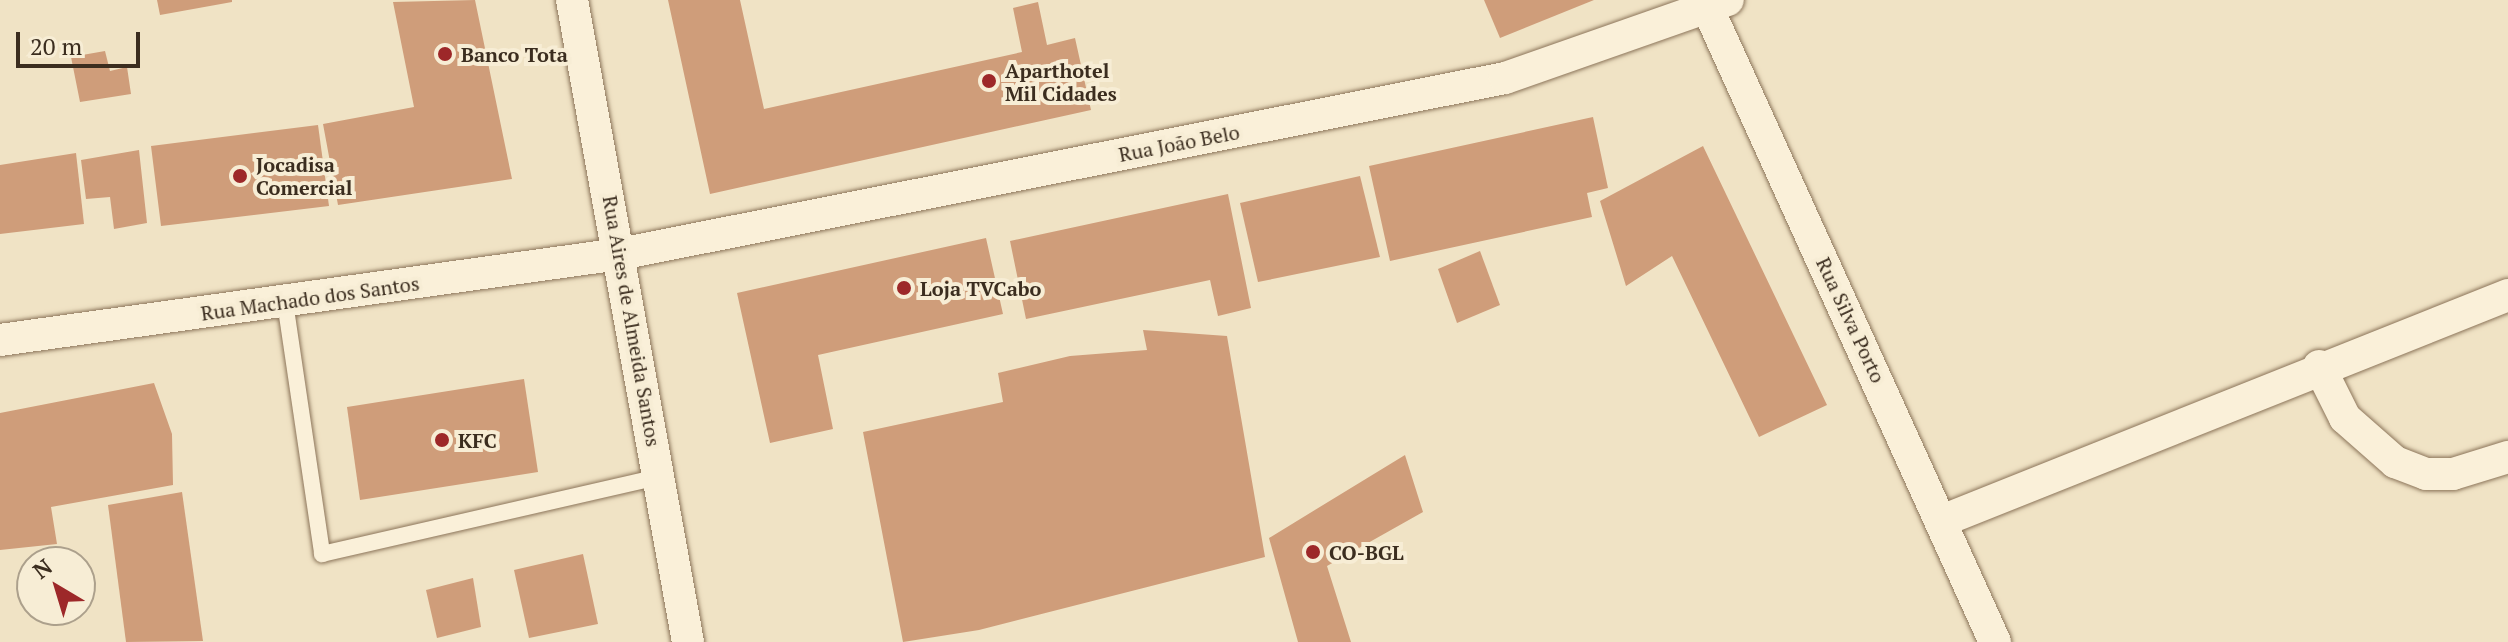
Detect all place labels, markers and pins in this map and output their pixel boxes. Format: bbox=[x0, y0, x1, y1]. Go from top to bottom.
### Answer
place label: Banco Tota bbox=[461, 42, 568, 66]
marker: Banco Tota bbox=[436, 45, 454, 63]
place label: Aparthotel Mil Cidades bbox=[1005, 58, 1117, 105]
marker: Aparthotel Mil Cidades bbox=[980, 72, 998, 90]
place label: Jocadisa Comercial bbox=[256, 152, 352, 199]
marker: Jocadisa Comercial bbox=[231, 167, 249, 185]
place label: Loja TVCabo bbox=[920, 276, 1041, 300]
marker: Loja TVCabo bbox=[895, 279, 913, 297]
place label: KFC bbox=[458, 428, 497, 452]
marker: KFC bbox=[433, 431, 451, 449]
place label: CO-BGL bbox=[1329, 540, 1404, 564]
marker: CO-BGL bbox=[1304, 543, 1322, 561]

